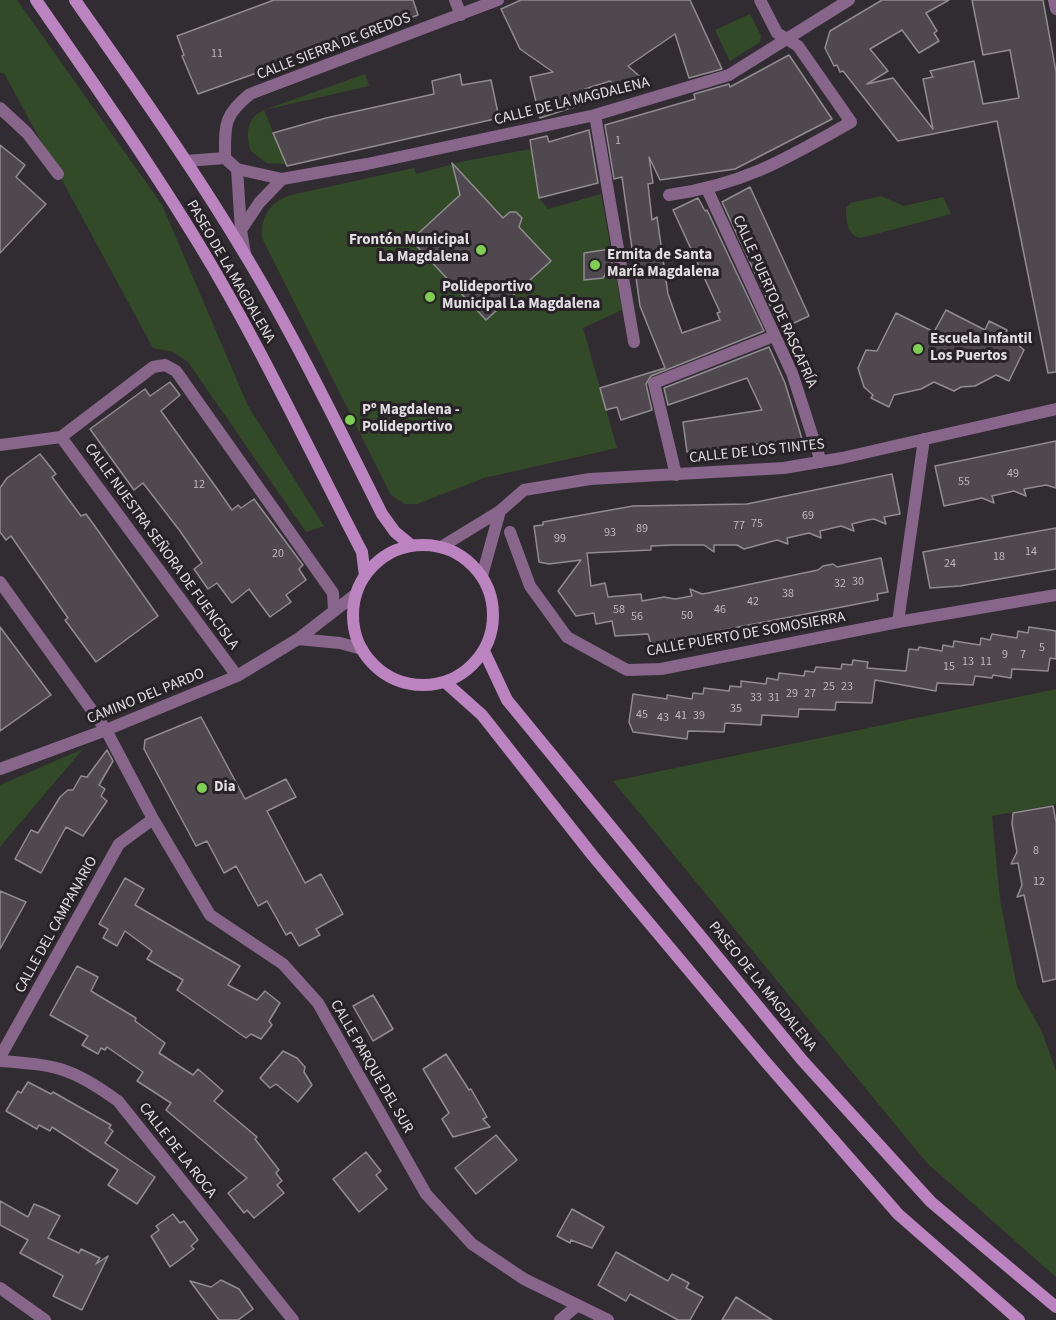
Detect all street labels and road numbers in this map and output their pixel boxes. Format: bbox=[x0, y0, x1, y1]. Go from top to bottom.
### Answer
street label: CALLE SIERRA DE GREDOS bbox=[255, 9, 413, 85]
street label: CALLE DE LA MAGDALENA bbox=[493, 74, 651, 130]
street label: PASEO DE LA MAGDALENA bbox=[182, 197, 278, 347]
street label: CALLE PUERTO DE RASCAFRÍA bbox=[728, 213, 820, 391]
street label: CALLE DE LOS TINTES bbox=[689, 436, 825, 468]
street label: CALLE NUESTRA SEÑORA DE FUENCISLA bbox=[80, 440, 242, 654]
street label: CALLE PUERTO DE SOMOSIERRA bbox=[645, 609, 847, 661]
street label: CAMINO DEL PARDO bbox=[85, 665, 207, 729]
street label: CALLE DEL CAMPANARIO bbox=[12, 854, 102, 996]
street label: PASEO DE LA MAGDALENA bbox=[704, 918, 820, 1056]
street label: CALLE PARQUE DEL SUR bbox=[325, 997, 417, 1137]
street label: CALLE DE LA ROCA bbox=[134, 1100, 220, 1202]

